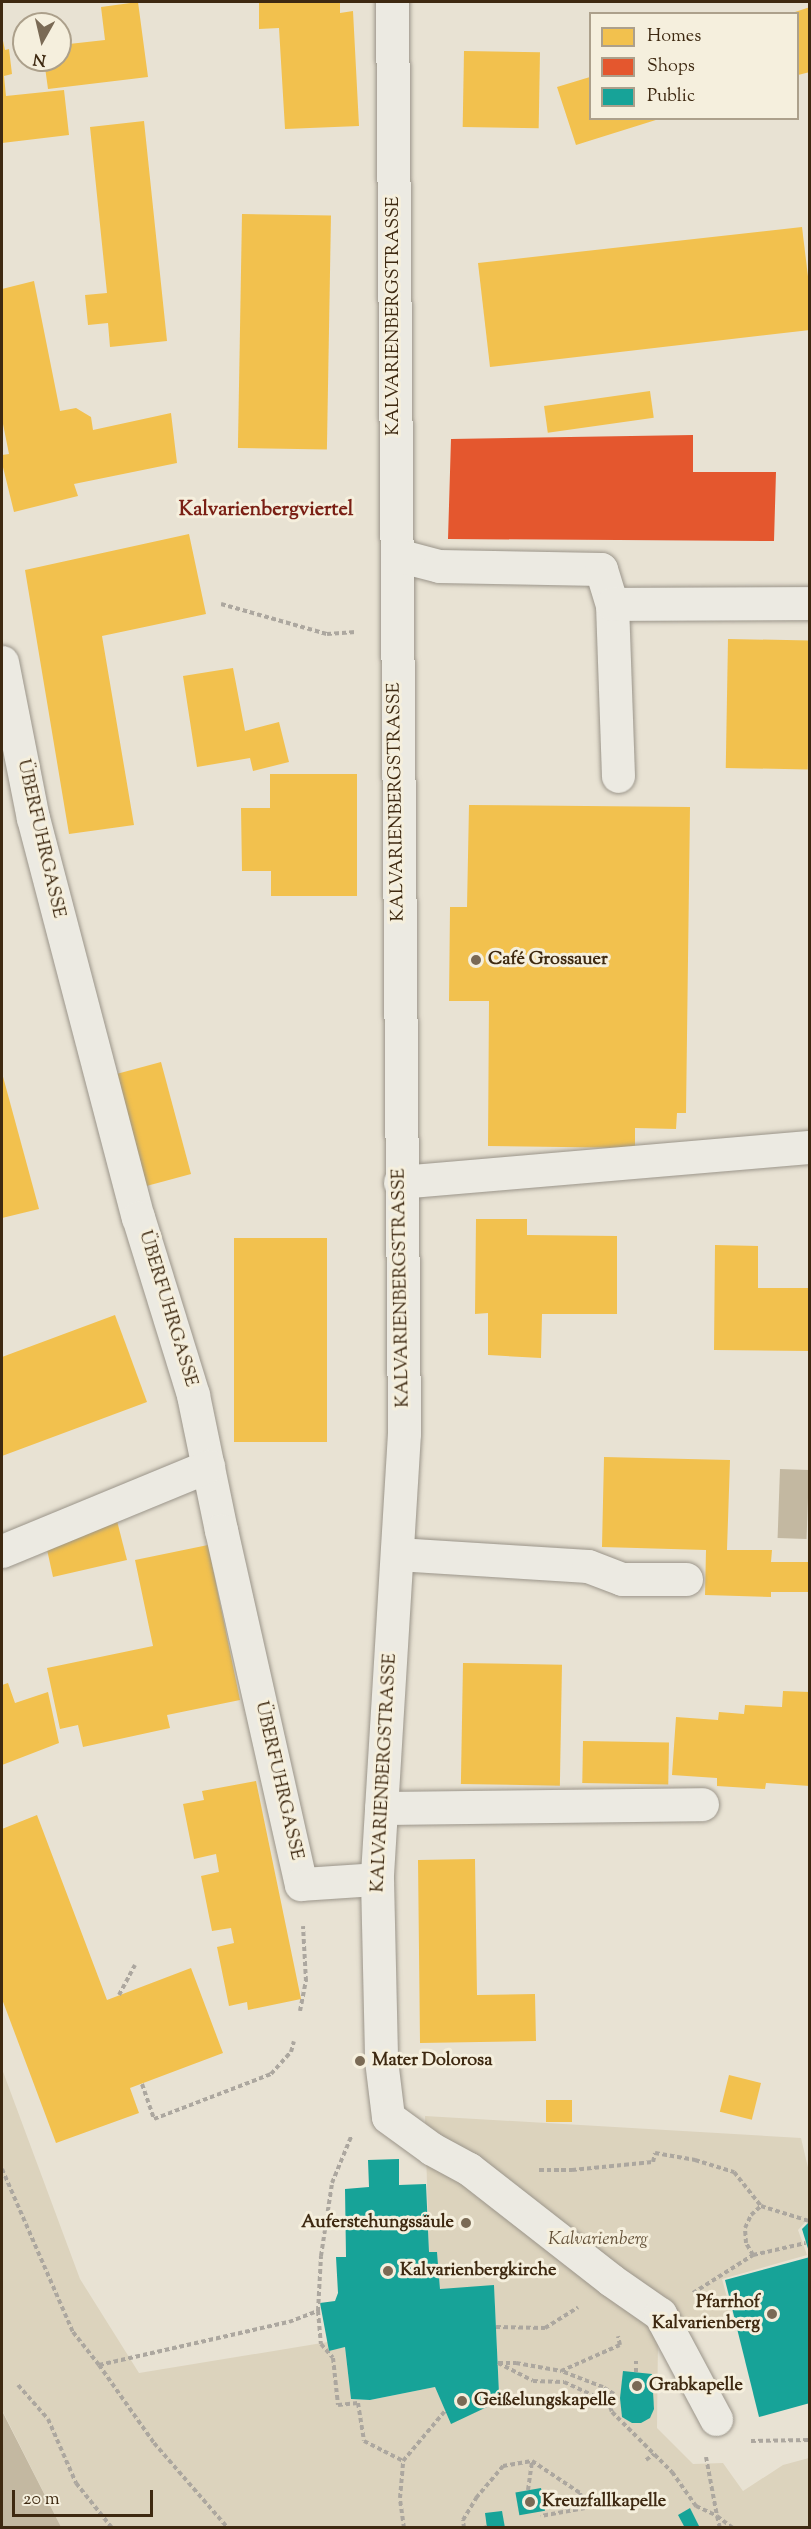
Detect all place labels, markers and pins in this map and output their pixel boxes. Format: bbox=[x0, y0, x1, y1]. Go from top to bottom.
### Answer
place label: Café Grossauer bbox=[488, 949, 608, 971]
marker: Café Grossauer bbox=[469, 953, 483, 967]
place label: Mater Dolorosa bbox=[372, 2050, 492, 2072]
marker: Mater Dolorosa bbox=[353, 2054, 367, 2068]
place label: Auferstehungssäule bbox=[301, 2212, 454, 2234]
marker: Auferstehungssäule bbox=[459, 2216, 473, 2230]
place label: Kalvarienbergkirche bbox=[400, 2260, 556, 2282]
marker: Kalvarienbergkirche bbox=[381, 2264, 395, 2278]
place label: Pfarrhof Kalvarienberg bbox=[652, 2293, 760, 2336]
marker: Pfarrhof Kalvarienberg bbox=[765, 2307, 779, 2321]
place label: Grabkapelle bbox=[649, 2375, 743, 2397]
marker: Grabkapelle bbox=[630, 2379, 644, 2393]
place label: Geißelungskapelle bbox=[474, 2390, 616, 2412]
marker: Geißelungskapelle bbox=[455, 2394, 469, 2408]
place label: Kreuzfallkapelle bbox=[542, 2491, 666, 2513]
marker: Kreuzfallkapelle bbox=[523, 2495, 537, 2509]

